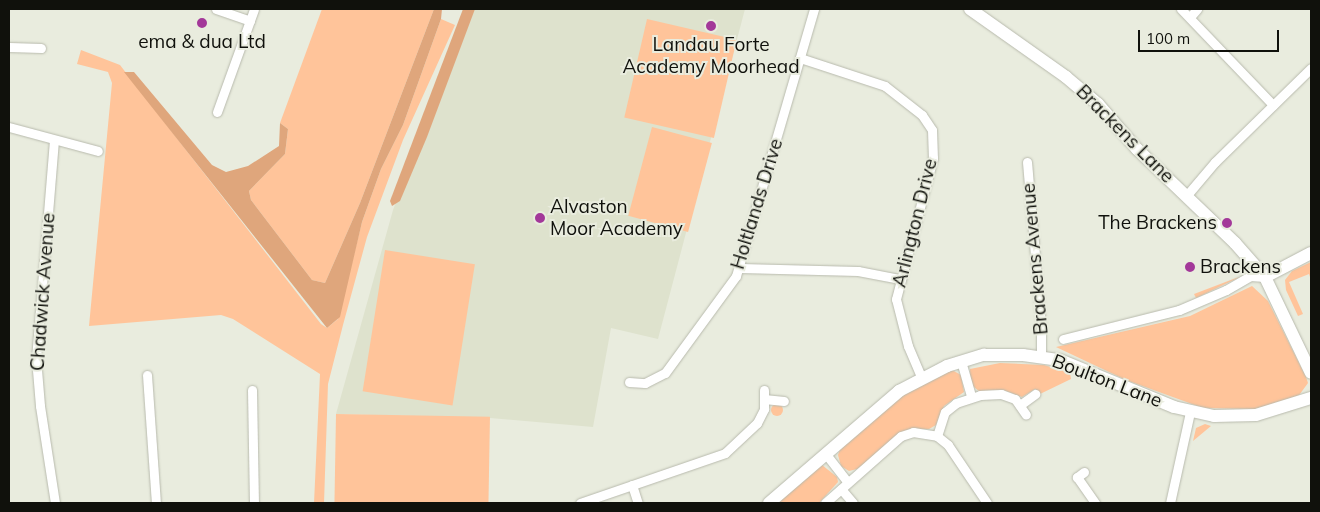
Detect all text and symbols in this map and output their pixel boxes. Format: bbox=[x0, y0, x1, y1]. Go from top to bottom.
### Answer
marker: ema & dua Ltd bbox=[196, 17, 208, 29]
marker: Landau Forte Academy Moorhead bbox=[705, 20, 717, 32]
scale bar bbox=[1140, 20, 1281, 52]
text: 100 m bbox=[1146, 29, 1190, 48]
place label: ema & dua Ltd bbox=[138, 31, 266, 53]
place label: Landau Forte Academy Moorhead bbox=[622, 34, 800, 78]
street label: Brackens Lane bbox=[1071, 80, 1179, 188]
street label: Holtlands Drive bbox=[726, 136, 788, 272]
street label: Arlington Drive bbox=[888, 156, 942, 290]
street label: Brackens Avenue bbox=[1017, 182, 1053, 336]
place label: Alvaston Moor Academy bbox=[550, 196, 683, 240]
street label: Chadwick Avenue bbox=[26, 212, 60, 372]
marker: Alvaston Moor Academy bbox=[534, 212, 546, 224]
place label: The Brackens bbox=[1098, 212, 1217, 234]
marker: The Brackens bbox=[1221, 217, 1233, 229]
place label: Brackens bbox=[1200, 256, 1281, 278]
marker: Brackens bbox=[1184, 261, 1196, 273]
street label: Boulton Lane bbox=[1049, 350, 1165, 412]

